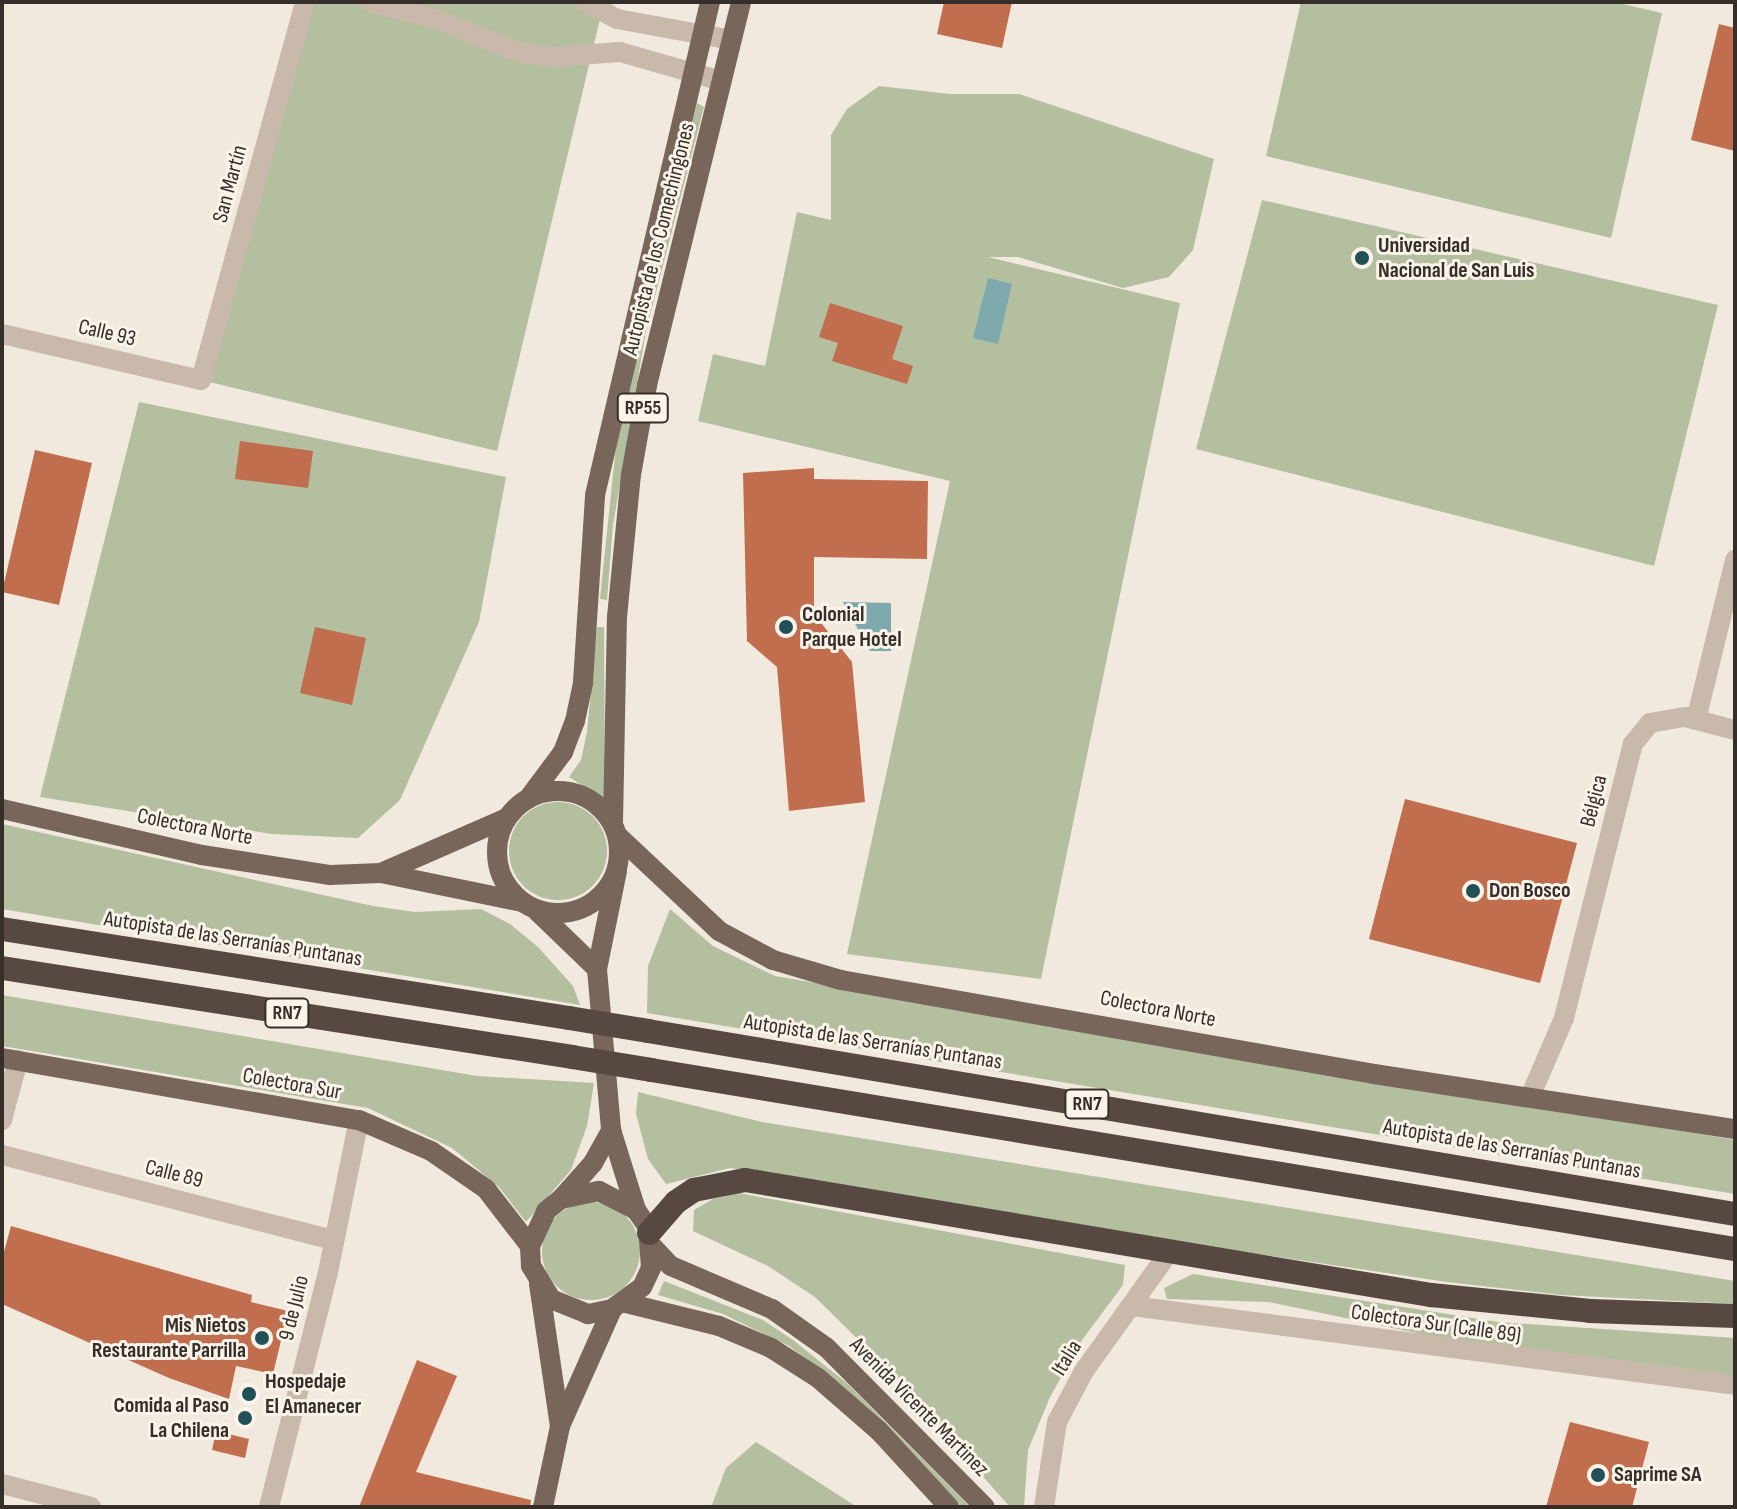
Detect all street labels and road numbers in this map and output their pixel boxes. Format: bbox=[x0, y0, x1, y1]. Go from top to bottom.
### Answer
street label: Autopista de los Comechingones bbox=[617, 120, 701, 358]
street label: San Martín bbox=[207, 142, 253, 226]
street label: Calle 93 bbox=[76, 314, 138, 352]
road number: RP55 bbox=[615, 392, 671, 424]
street label: Bélgica bbox=[1575, 772, 1613, 830]
street label: Colectora Norte bbox=[135, 803, 255, 851]
street label: Autopista de las Serranías Puntanas bbox=[102, 906, 364, 972]
street label: Colectora Norte bbox=[1098, 985, 1218, 1033]
road number: RN7 bbox=[263, 997, 311, 1029]
street label: Autopista de las Serranías Puntanas bbox=[742, 1009, 1004, 1075]
street label: Colectora Sur bbox=[241, 1062, 343, 1106]
road number: RN7 bbox=[1063, 1088, 1111, 1120]
street label: Autopista de las Serranías Puntanas bbox=[1381, 1113, 1643, 1185]
street label: Calle 89 bbox=[142, 1154, 206, 1194]
street label: 9 de Julio bbox=[273, 1273, 315, 1343]
street label: Colectora Sur (Calle 89) bbox=[1349, 1299, 1523, 1349]
street label: Avenida Vicente Martinez bbox=[844, 1332, 994, 1482]
street label: Italia bbox=[1046, 1335, 1088, 1381]

